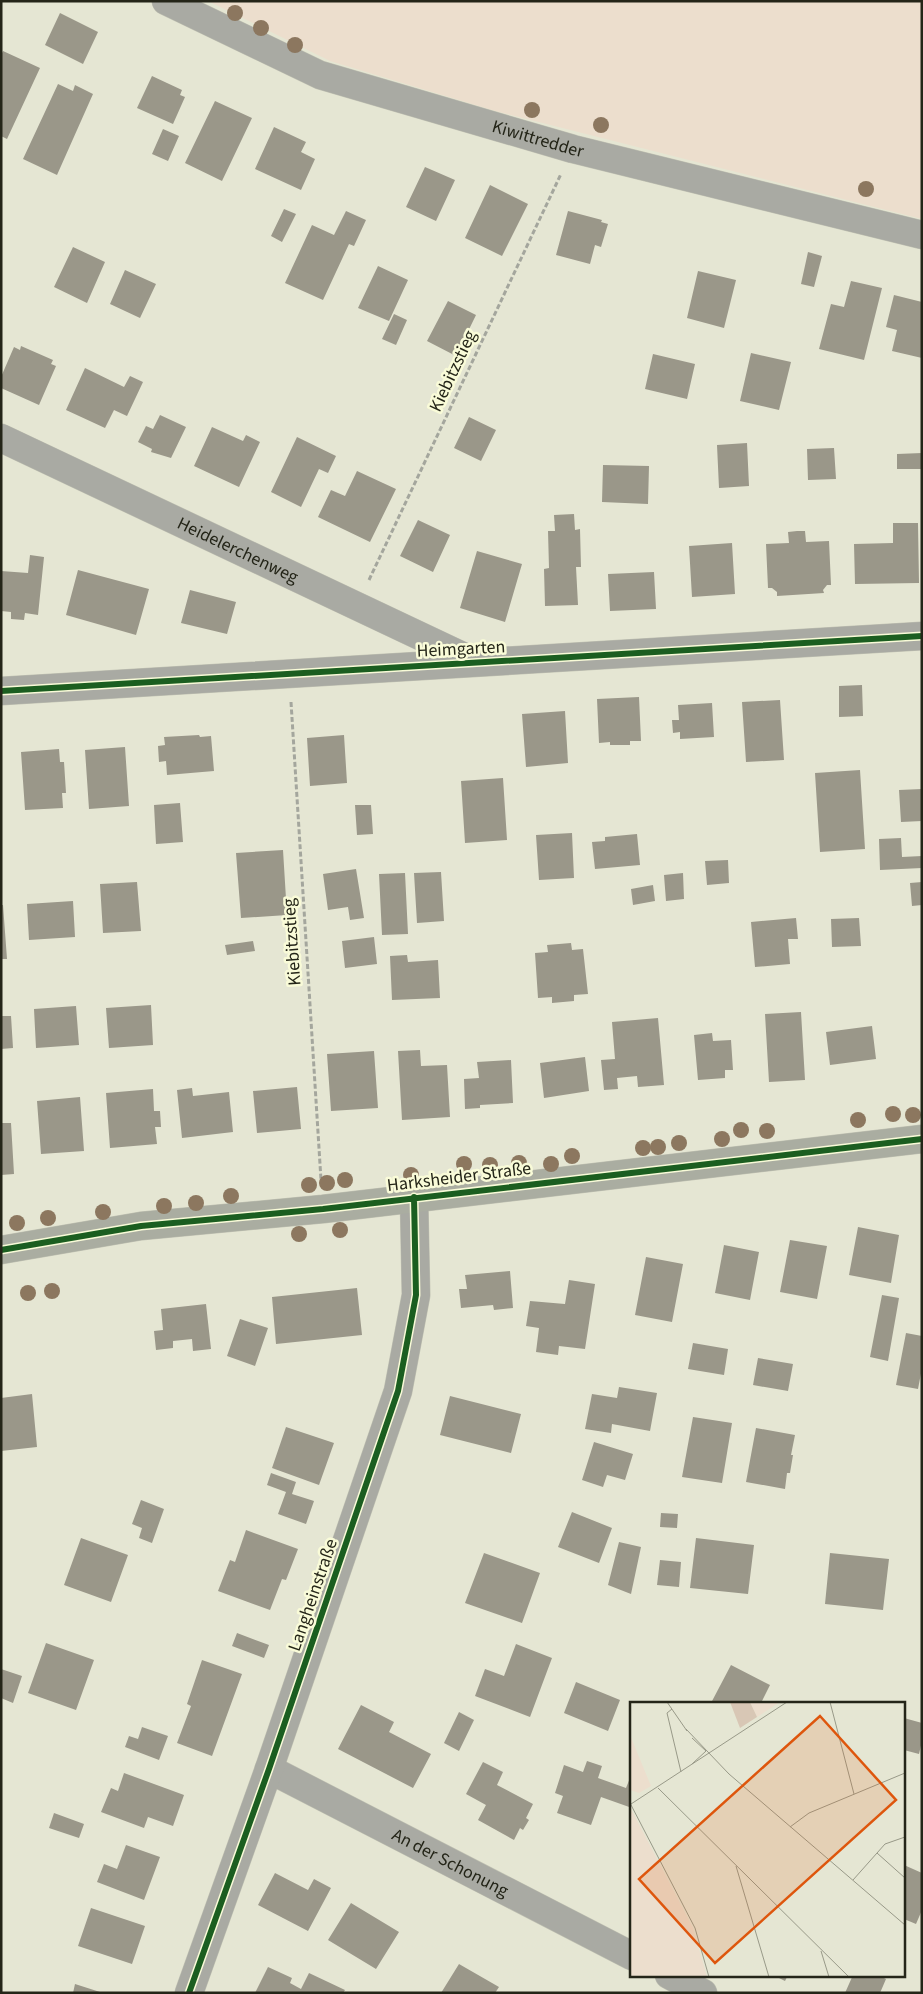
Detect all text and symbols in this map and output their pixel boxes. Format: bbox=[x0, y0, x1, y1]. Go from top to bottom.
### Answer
street label: Kiwittredder bbox=[489, 114, 587, 164]
street label: Kiebitzstieg bbox=[423, 326, 483, 416]
street label: Heidelerchenweg bbox=[173, 511, 303, 589]
street label: Heimgarten bbox=[416, 634, 506, 664]
street label: Kiebitzstieg bbox=[276, 898, 308, 986]
street label: Harksheider Straße bbox=[386, 1156, 532, 1198]
street label: Langheinstraße bbox=[282, 1535, 344, 1654]
inset map bbox=[630, 1702, 906, 1976]
street label: An der Schonung bbox=[388, 1822, 513, 1903]

